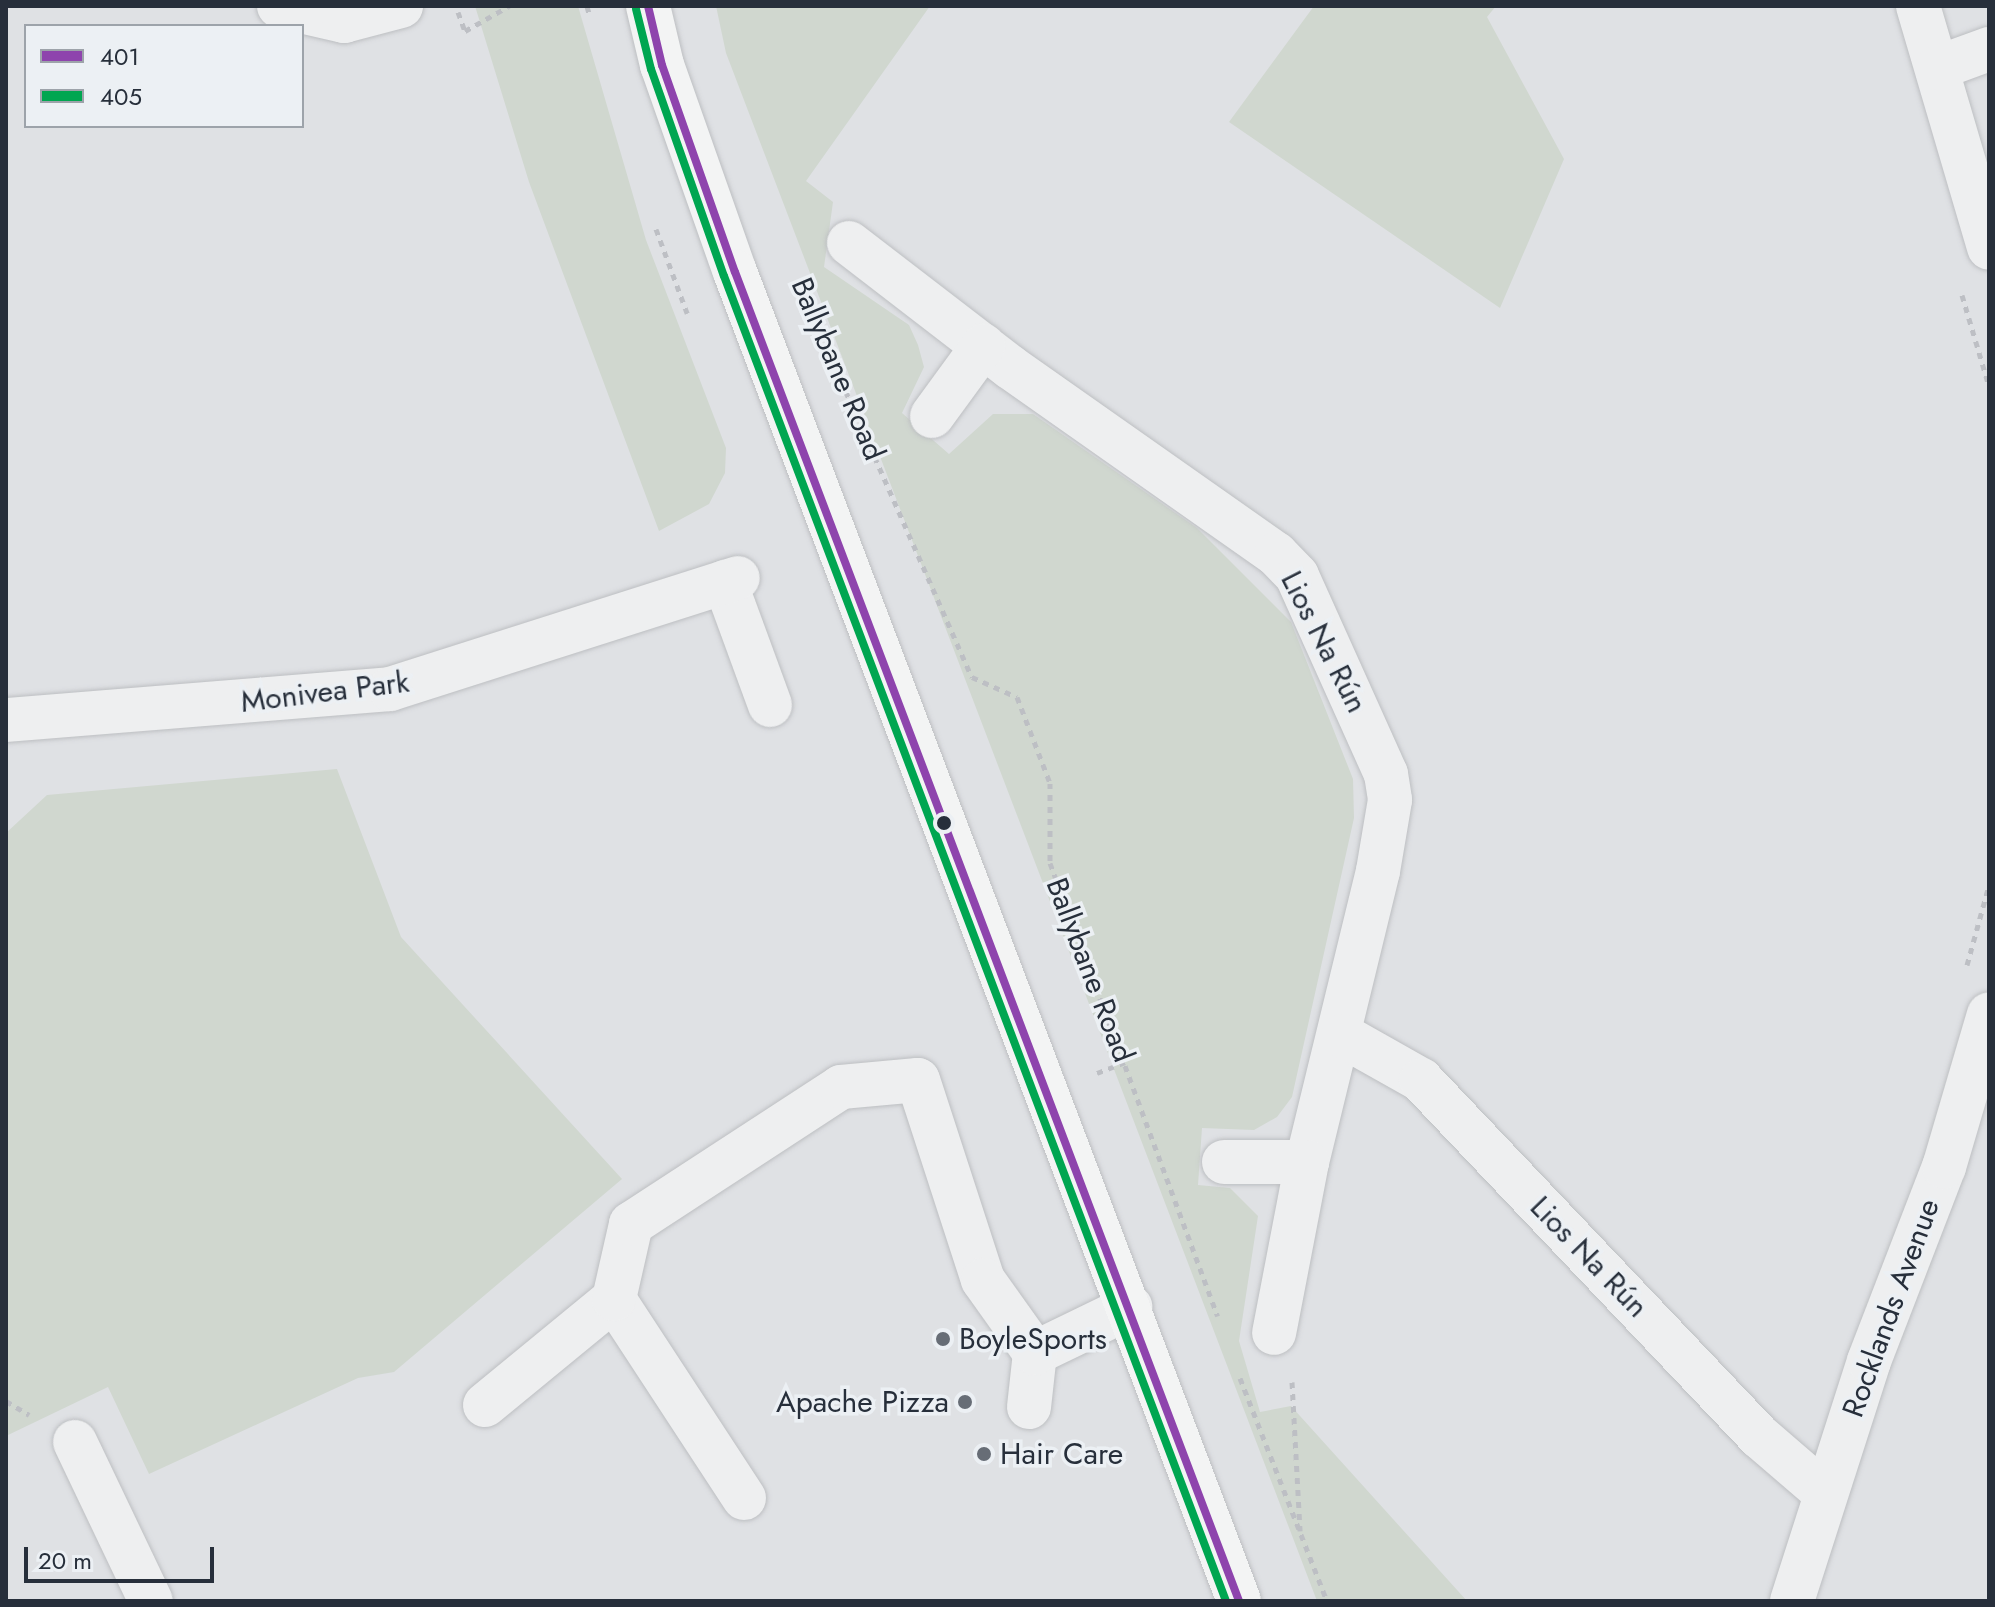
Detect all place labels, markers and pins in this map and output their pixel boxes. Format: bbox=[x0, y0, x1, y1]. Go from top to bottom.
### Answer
unlabelled marker bbox=[936, 815, 952, 831]
place label: BoyleSports bbox=[959, 1321, 1107, 1357]
marker: BoyleSports bbox=[934, 1330, 952, 1348]
place label: Apache Pizza bbox=[776, 1384, 949, 1420]
marker: Apache Pizza bbox=[956, 1393, 974, 1411]
place label: Hair Care bbox=[1000, 1436, 1123, 1472]
marker: Hair Care bbox=[975, 1445, 993, 1463]

